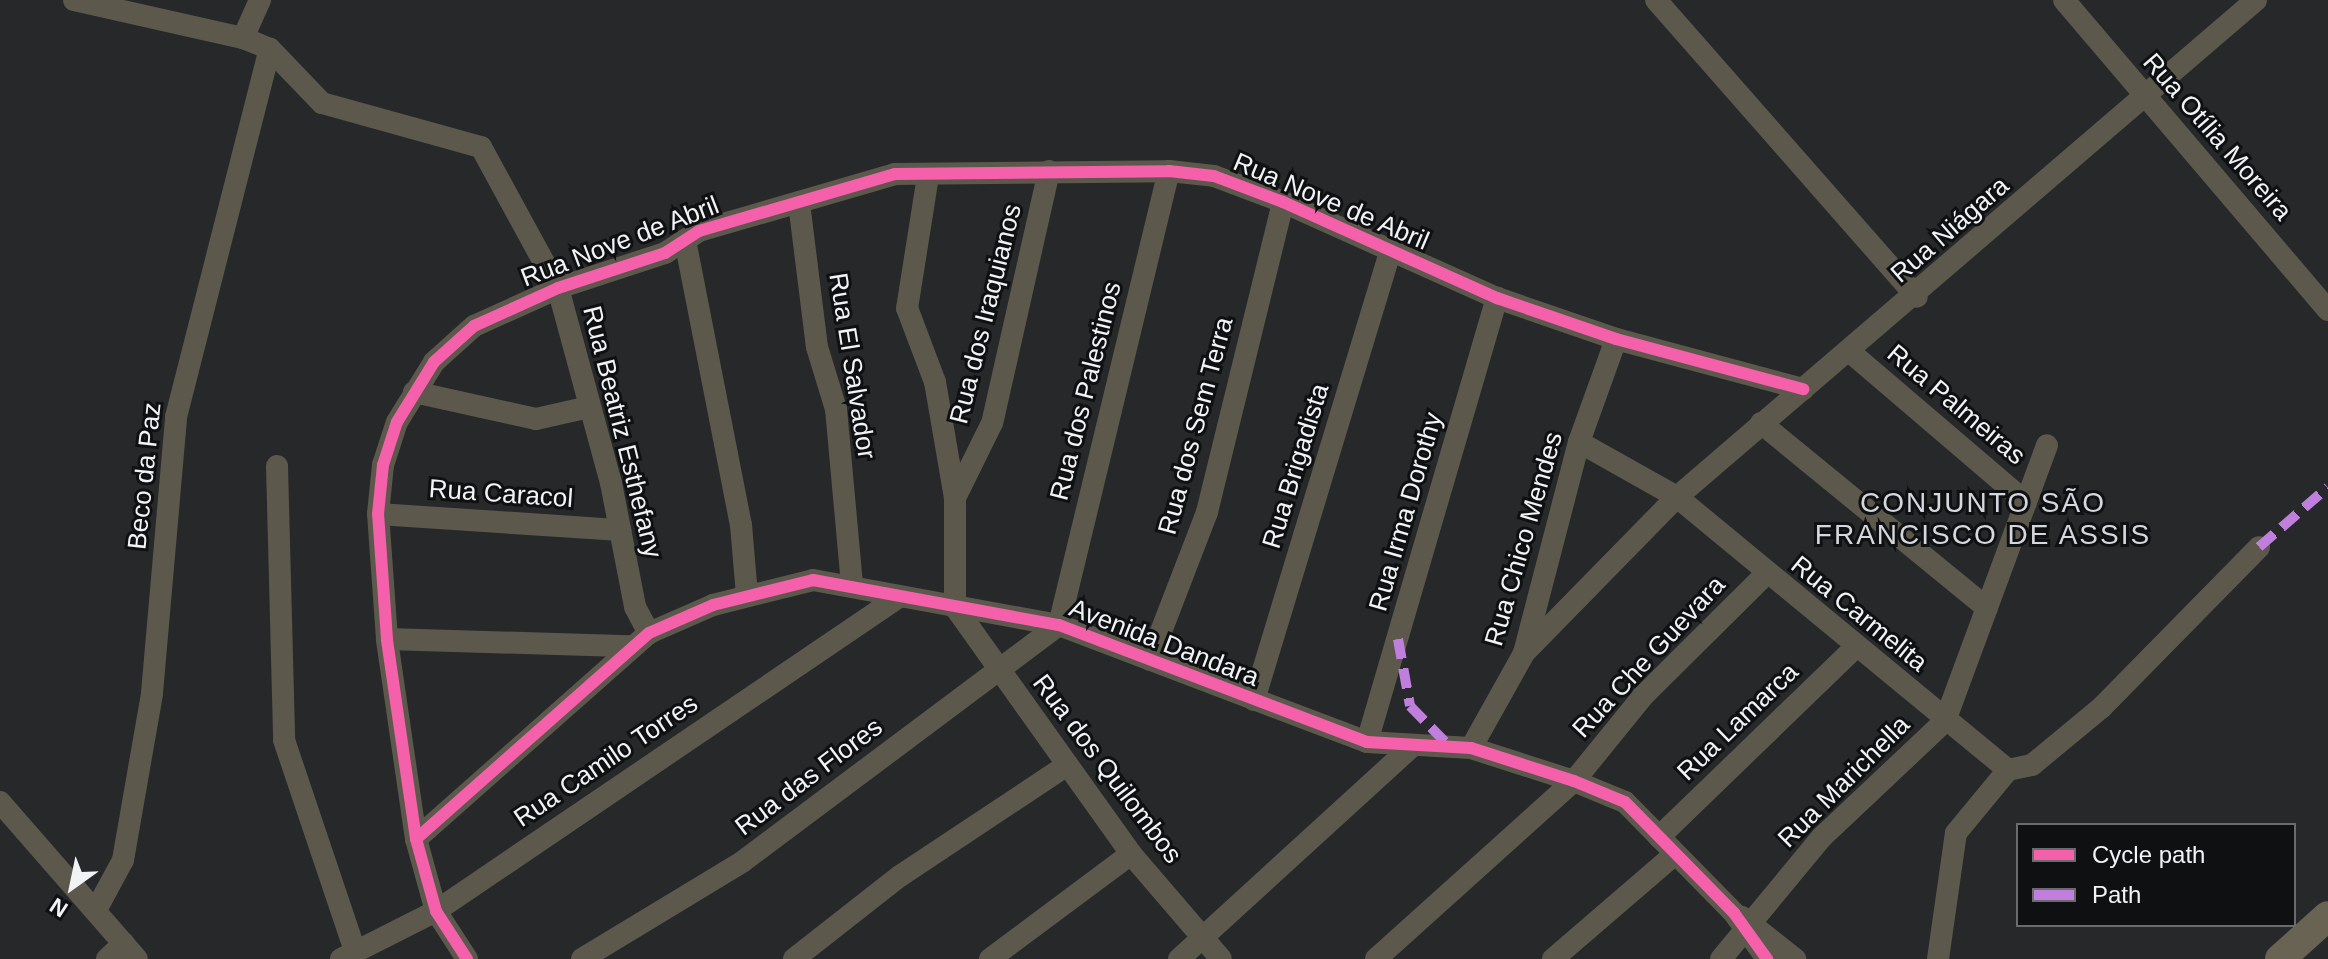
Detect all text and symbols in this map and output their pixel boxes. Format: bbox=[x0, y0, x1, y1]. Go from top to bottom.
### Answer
street label: Rua Otília Moreira bbox=[2136, 47, 2298, 227]
street label: Rua Nove de Abril bbox=[1228, 146, 1434, 258]
street label: Rua Niágara bbox=[1885, 170, 2015, 290]
street label: Rua Nove de Abril bbox=[516, 190, 724, 294]
street label: Rua dos Iraquianos bbox=[944, 201, 1028, 427]
street label: Rua El Salvador bbox=[822, 271, 882, 461]
street label: Rua dos Palestinos bbox=[1044, 279, 1128, 503]
street label: Rua Beatriz Esthefany bbox=[576, 303, 668, 561]
street label: Rua dos Sem Terra bbox=[1152, 314, 1240, 538]
street label: Rua Palmeiras bbox=[1881, 338, 2031, 472]
street label: Rua Brigadista bbox=[1256, 380, 1336, 552]
street label: Beco da Paz bbox=[122, 401, 168, 551]
street label: Rua Irma Dorothy bbox=[1363, 409, 1449, 615]
street label: Rua Chico Mendes bbox=[1479, 428, 1569, 650]
street label: Rua Caracol bbox=[428, 473, 574, 515]
district label: CONJUNTO SÃO FRANCISCO DE ASSIS bbox=[1814, 486, 2152, 552]
street label: Rua Carmelita bbox=[1785, 550, 1933, 678]
street label: Rua Che Guevara bbox=[1566, 570, 1732, 744]
street label: Avenida Dandara bbox=[1065, 593, 1263, 693]
street label: Rua Lamarca bbox=[1671, 657, 1805, 787]
street label: Rua dos Quilombos bbox=[1026, 668, 1188, 870]
street label: Rua Camilo Torres bbox=[508, 688, 704, 834]
street label: Rua Marichella bbox=[1772, 710, 1916, 854]
street label: Rua das Flores bbox=[729, 711, 889, 843]
legend bbox=[2016, 823, 2296, 927]
text: Cycle path bbox=[2092, 841, 2205, 868]
north arrow bbox=[32, 847, 112, 927]
text: Path bbox=[2092, 881, 2141, 908]
text: N bbox=[45, 893, 72, 922]

